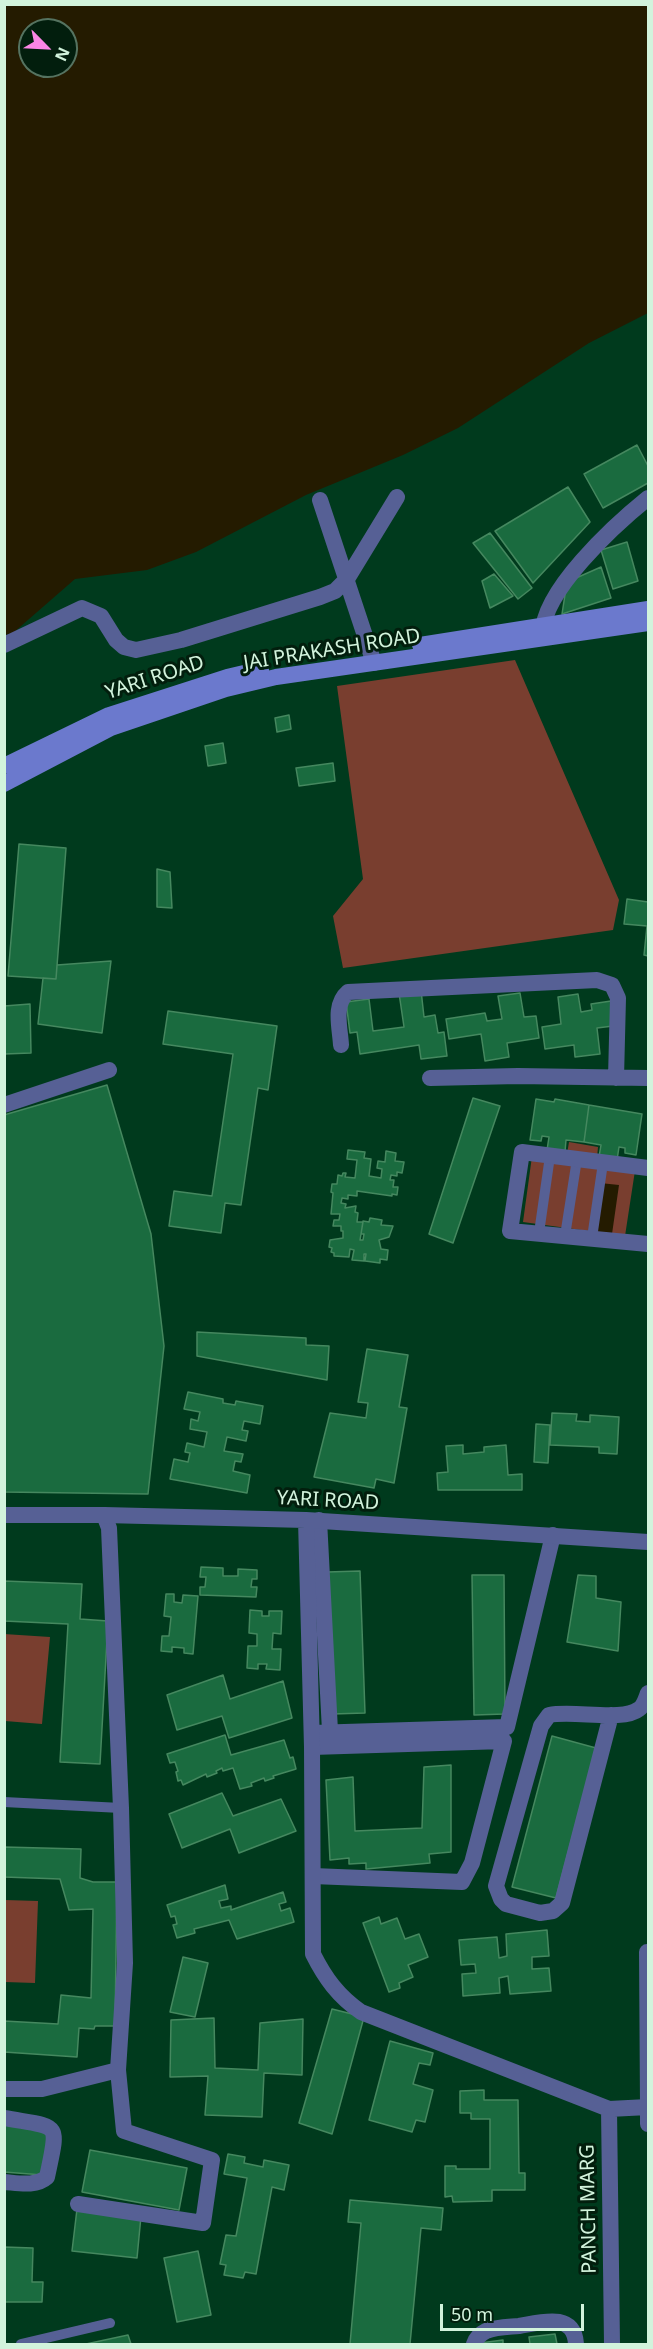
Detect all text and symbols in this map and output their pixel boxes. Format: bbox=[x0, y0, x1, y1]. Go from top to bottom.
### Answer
north arrow bbox=[18, 18, 78, 78]
text: N bbox=[50, 44, 75, 65]
street label: JAI PRAKASH ROAD bbox=[242, 624, 422, 676]
street label: YARI ROAD bbox=[103, 651, 207, 705]
street label: YARI ROAD bbox=[276, 1486, 380, 1516]
street label: PANCH MARG bbox=[576, 2144, 602, 2274]
scale bar bbox=[443, 2292, 587, 2330]
text: 50 m bbox=[451, 2302, 493, 2326]

